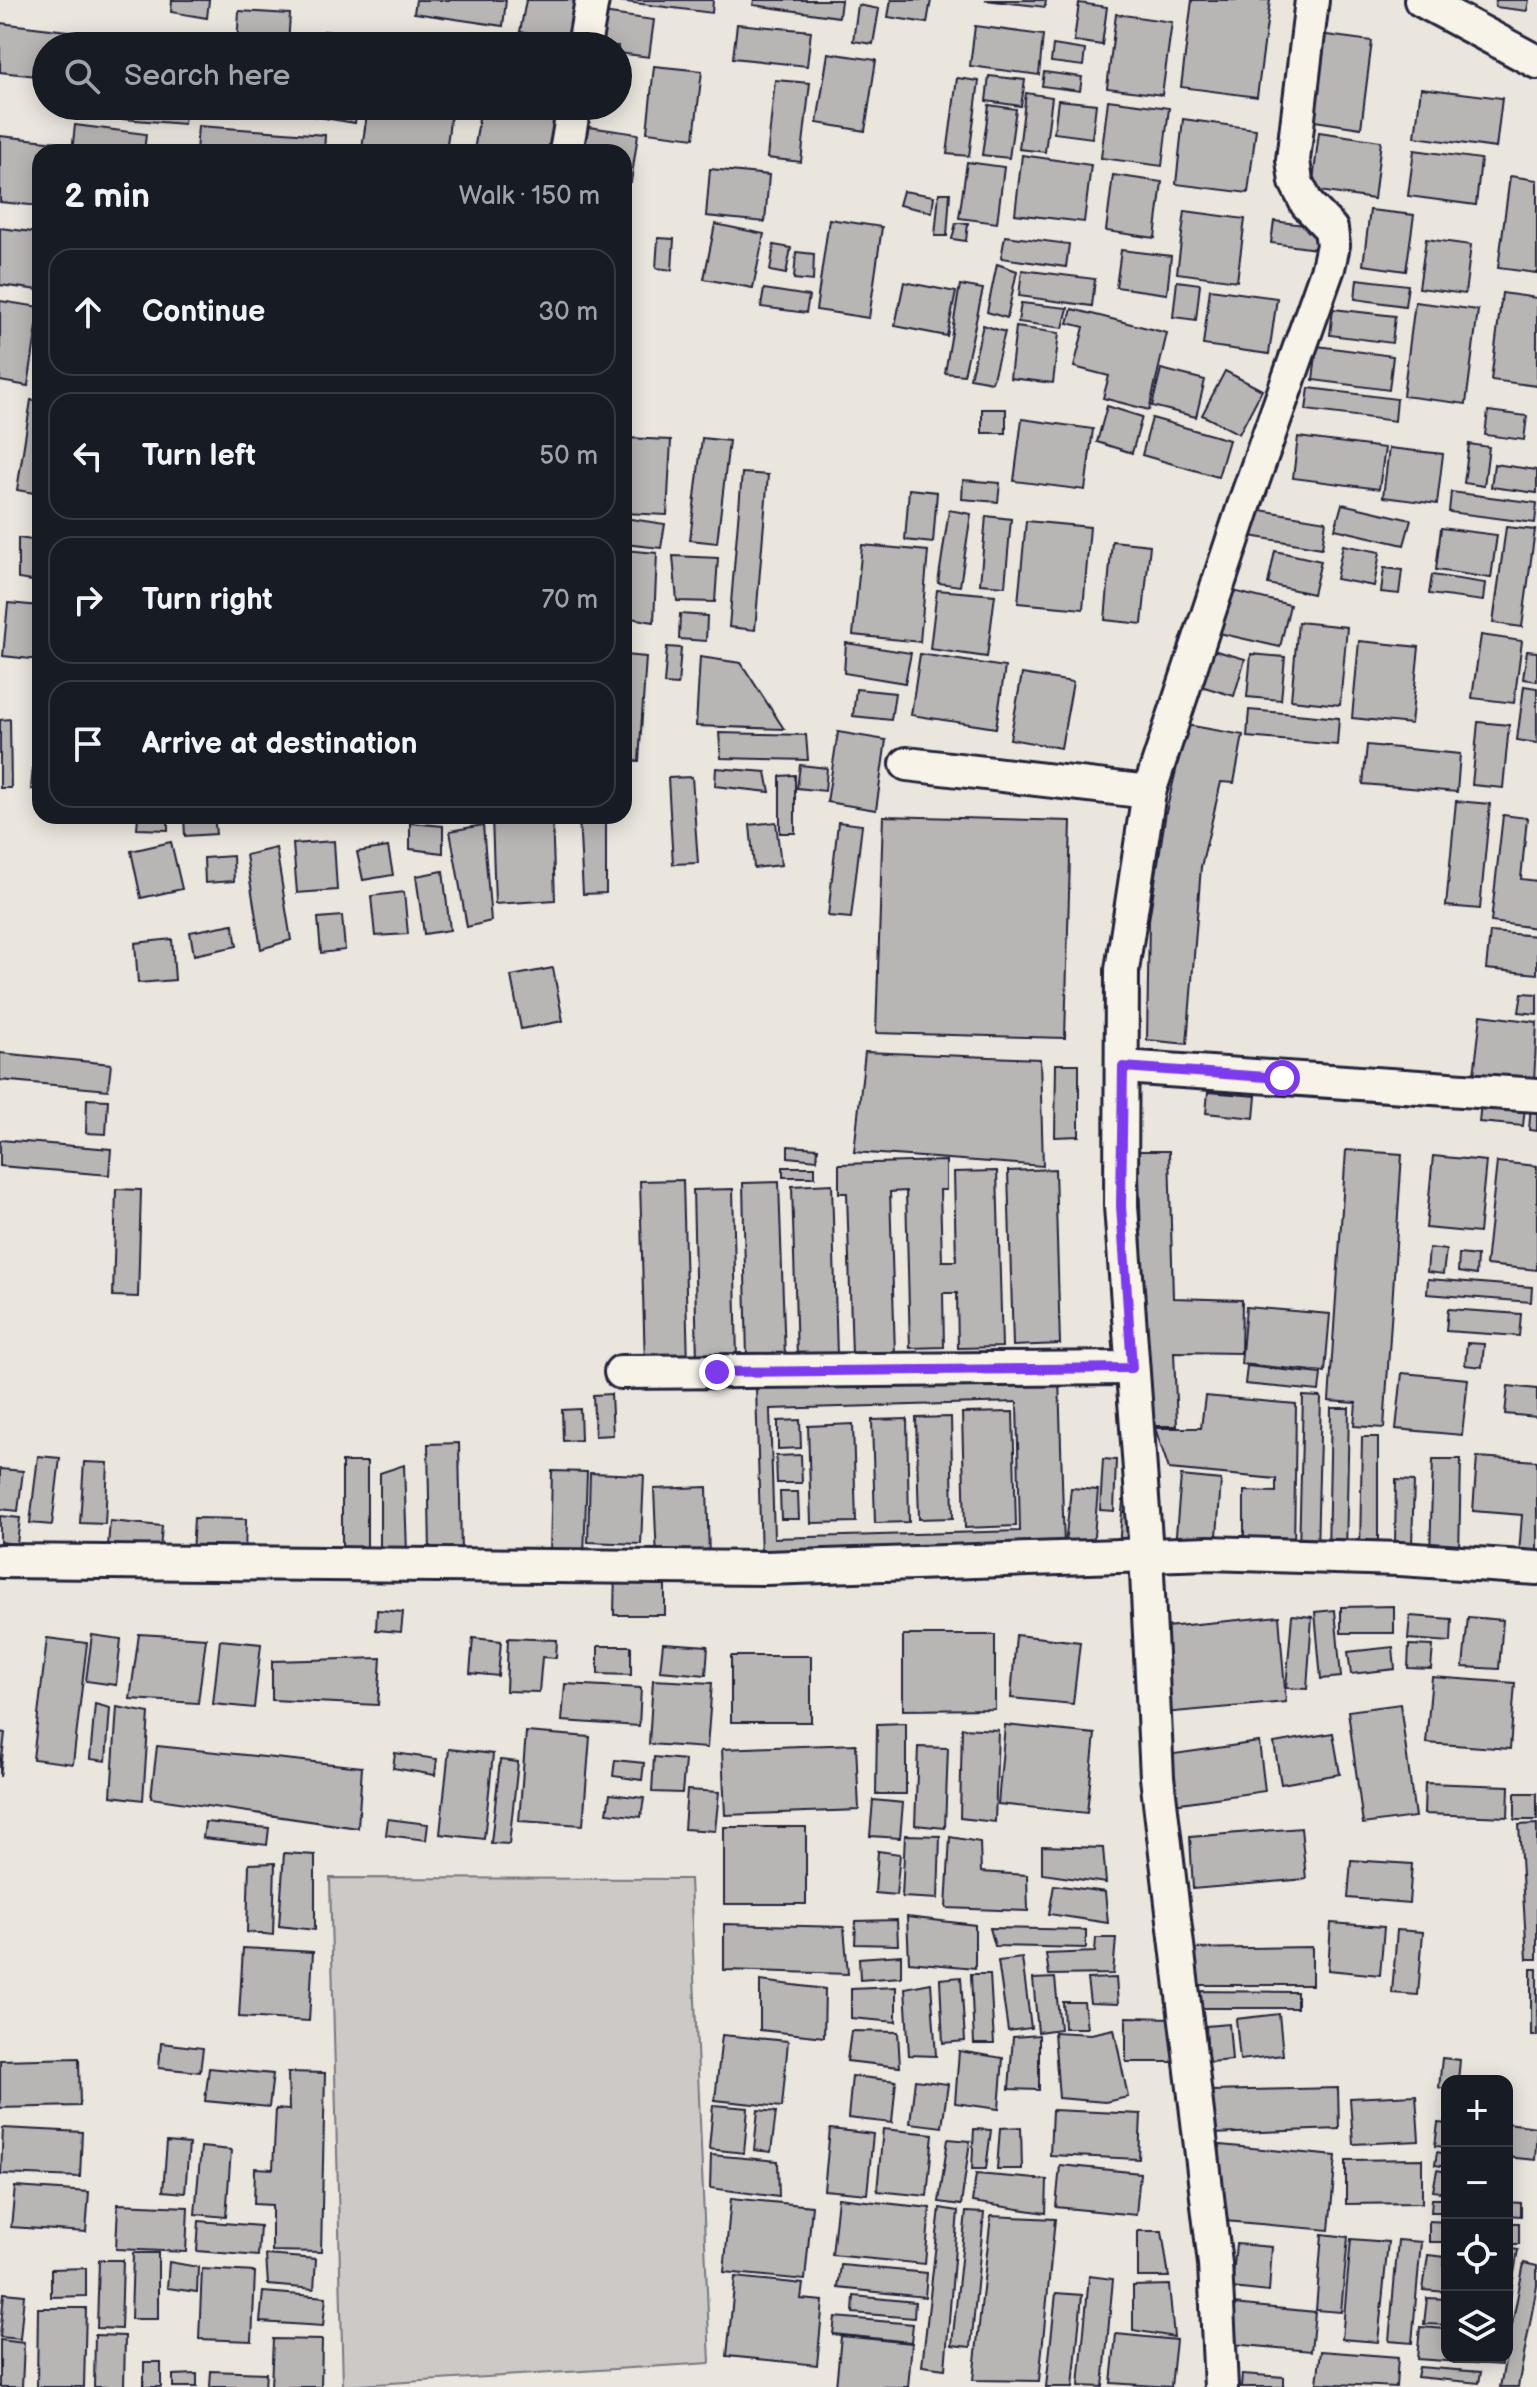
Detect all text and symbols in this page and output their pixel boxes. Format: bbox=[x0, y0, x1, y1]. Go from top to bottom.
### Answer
search box bbox=[32, 32, 632, 120]
icon: search bbox=[60, 54, 104, 98]
text: Search here bbox=[124, 58, 290, 94]
text: 2 min bbox=[64, 176, 150, 217]
text: Walk · 150 m bbox=[459, 181, 600, 212]
icon: ahead bbox=[66, 290, 110, 334]
text: Continue bbox=[142, 294, 265, 330]
text: 30 m bbox=[538, 297, 598, 328]
icon: left bbox=[66, 434, 110, 478]
text: Turn left bbox=[142, 438, 256, 474]
text: 50 m bbox=[539, 441, 598, 472]
icon: right bbox=[66, 578, 110, 622]
text: Turn right bbox=[142, 582, 273, 618]
text: 70 m bbox=[541, 585, 598, 616]
icon: arrive bbox=[66, 722, 110, 766]
text: Arrive at destination bbox=[142, 726, 418, 762]
route start bbox=[1264, 1060, 1300, 1096]
route end bbox=[699, 1354, 735, 1390]
map controls bbox=[1441, 2075, 1513, 2363]
button: + bbox=[1441, 2075, 1513, 2147]
button: − bbox=[1441, 2147, 1513, 2219]
button: locate bbox=[1441, 2219, 1513, 2291]
button: layers bbox=[1441, 2291, 1513, 2363]

